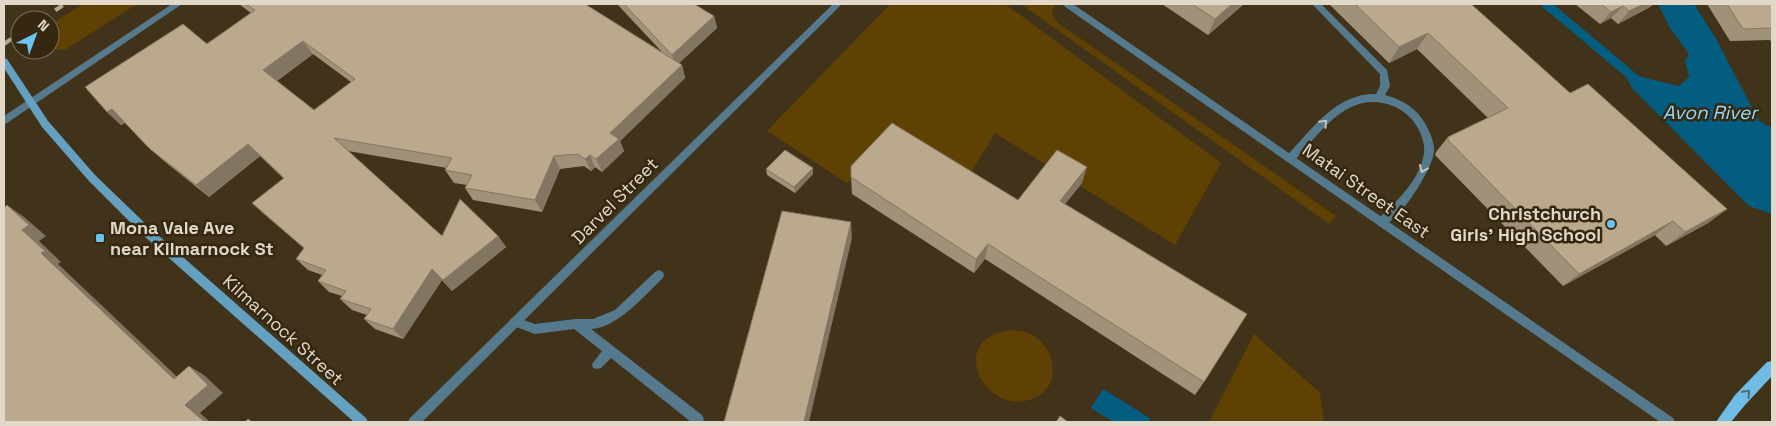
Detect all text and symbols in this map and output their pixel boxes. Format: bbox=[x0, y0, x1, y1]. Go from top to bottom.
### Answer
north arrow bbox=[10, 10, 60, 60]
text: N bbox=[34, 16, 53, 35]
water label: Avon River bbox=[1663, 100, 1759, 125]
one-way arrow bbox=[1319, 120, 1328, 129]
street label: Matai Street East bbox=[1298, 138, 1435, 243]
street label: Darvel Street bbox=[567, 153, 663, 249]
one-way arrow bbox=[1419, 164, 1430, 173]
place label: Christchurch Girls' High School bbox=[1450, 202, 1601, 246]
place label: Mona Vale Ave near Kilmarnock St bbox=[110, 216, 274, 260]
marker: Christchurch Girls' High School bbox=[1605, 218, 1617, 230]
marker: Mona Vale Ave near Kilmarnock St bbox=[94, 232, 106, 244]
street label: Kilmarnock Street bbox=[218, 269, 348, 390]
one-way arrow bbox=[1741, 390, 1750, 399]

